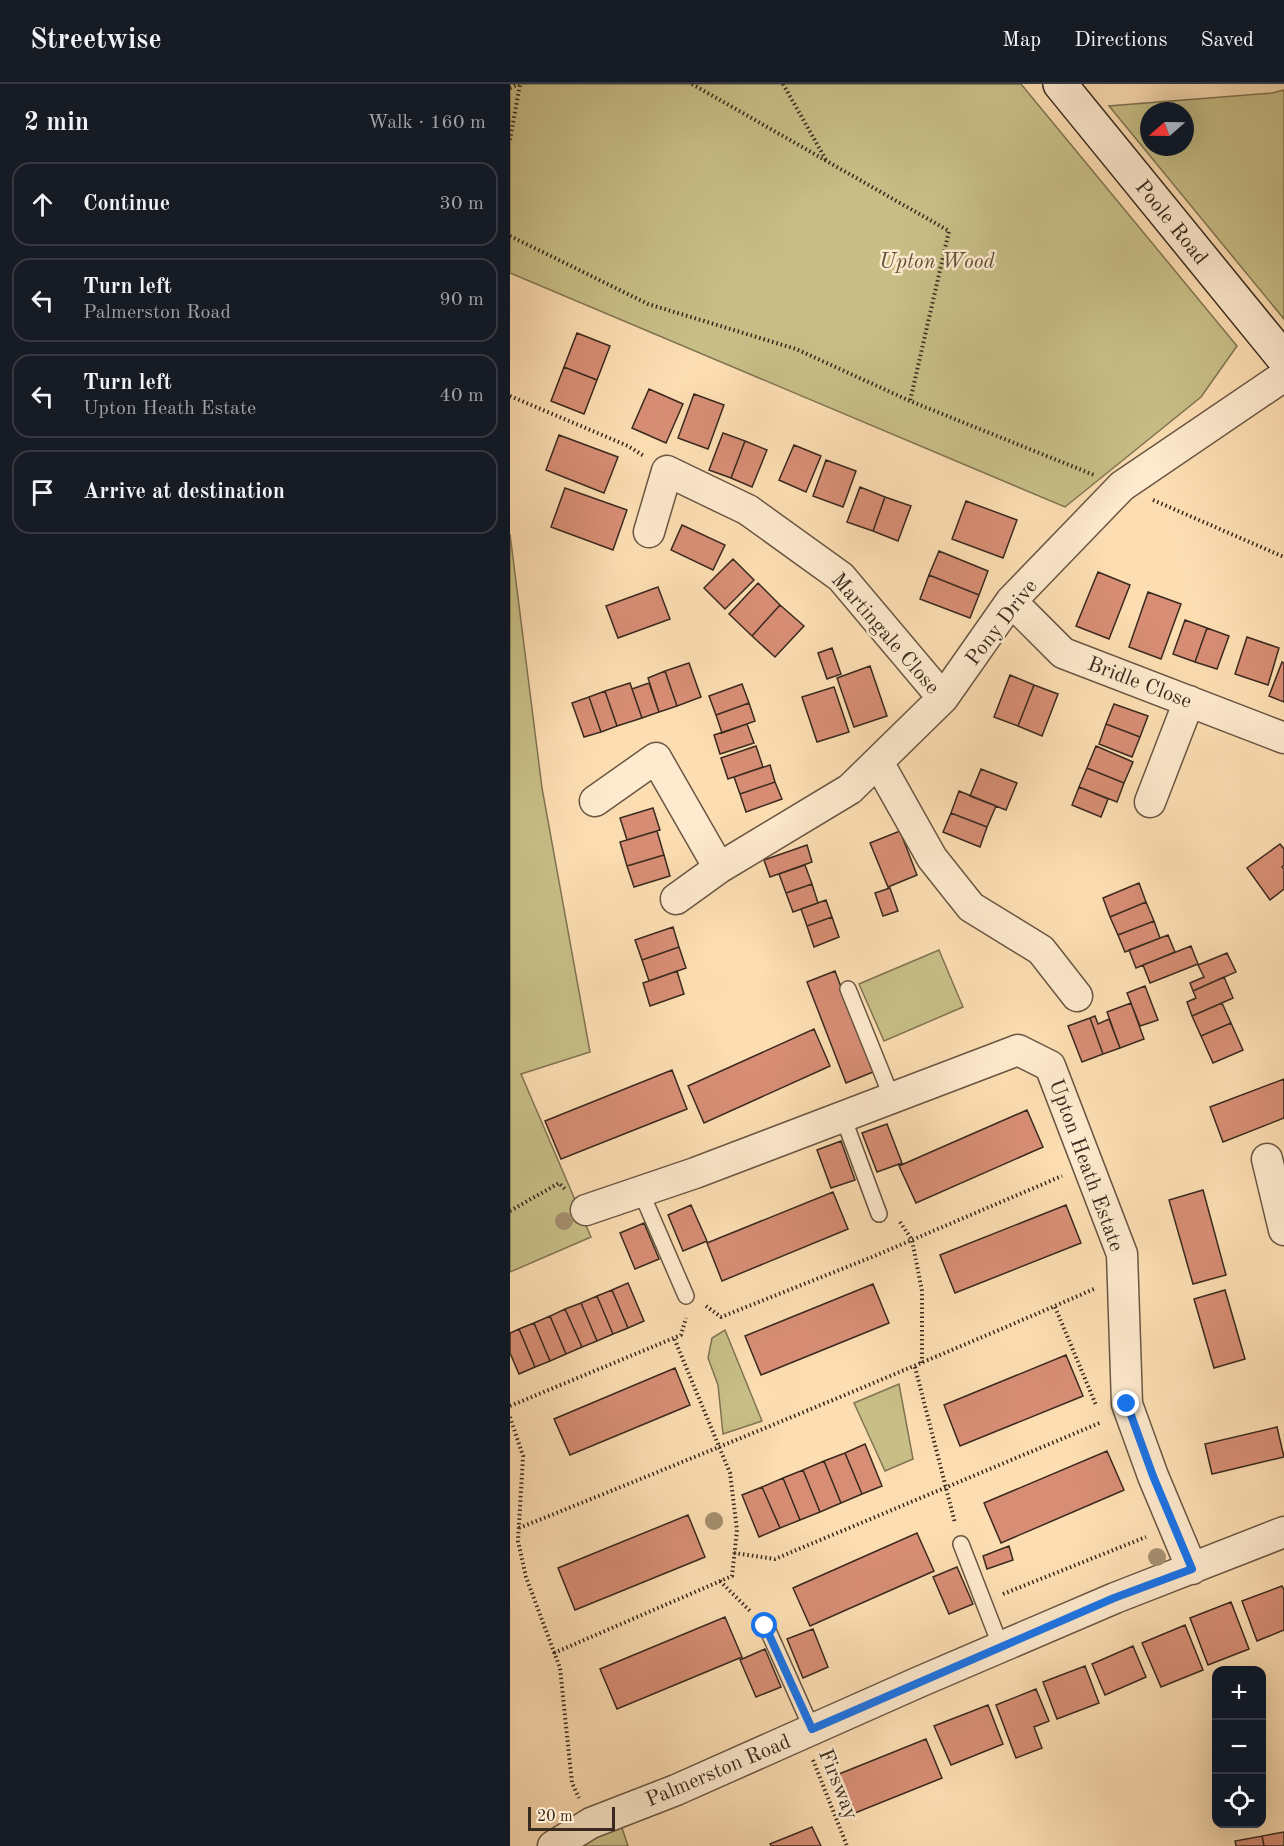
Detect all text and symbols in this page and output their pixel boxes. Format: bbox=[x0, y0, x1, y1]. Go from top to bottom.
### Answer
text: Streetwise bbox=[30, 27, 162, 55]
text: Map bbox=[1002, 30, 1041, 51]
text: Directions bbox=[1074, 30, 1168, 51]
text: Saved bbox=[1201, 30, 1254, 51]
north arrow bbox=[1140, 102, 1194, 156]
text: 2 min bbox=[24, 110, 89, 136]
text: Walk · 160 m bbox=[367, 113, 486, 133]
street label: Poole Road bbox=[1131, 177, 1211, 269]
icon: ahead bbox=[26, 188, 59, 221]
text: Continue bbox=[83, 193, 170, 215]
text: 30 m bbox=[439, 194, 484, 214]
park label: Upton Wood bbox=[879, 252, 996, 273]
text: Turn left bbox=[83, 276, 172, 298]
icon: left bbox=[26, 284, 59, 317]
text: 90 m bbox=[439, 290, 484, 310]
text: Palmerston Road bbox=[83, 303, 231, 323]
text: Turn left bbox=[83, 372, 172, 394]
icon: left bbox=[26, 380, 59, 413]
text: 40 m bbox=[439, 386, 484, 406]
text: Upton Heath Estate bbox=[83, 399, 256, 419]
icon: arrive bbox=[26, 476, 59, 509]
text: Arrive at destination bbox=[83, 481, 285, 503]
street label: Martingale Close bbox=[827, 569, 943, 699]
street label: Pony Drive bbox=[962, 576, 1042, 670]
street label: Bridle Close bbox=[1084, 654, 1195, 713]
street label: Upton Heath Estate bbox=[1045, 1076, 1127, 1255]
route end bbox=[1113, 1390, 1139, 1416]
route start bbox=[751, 1612, 777, 1638]
map controls bbox=[1212, 1666, 1266, 1828]
button: + bbox=[1212, 1666, 1266, 1720]
button: − bbox=[1212, 1720, 1266, 1774]
street label: Palmerston Road bbox=[643, 1731, 794, 1811]
street label: Firsway bbox=[814, 1746, 861, 1823]
button: locate bbox=[1212, 1774, 1266, 1828]
scale bar bbox=[528, 1804, 615, 1832]
text: 20 m bbox=[537, 1809, 573, 1825]

